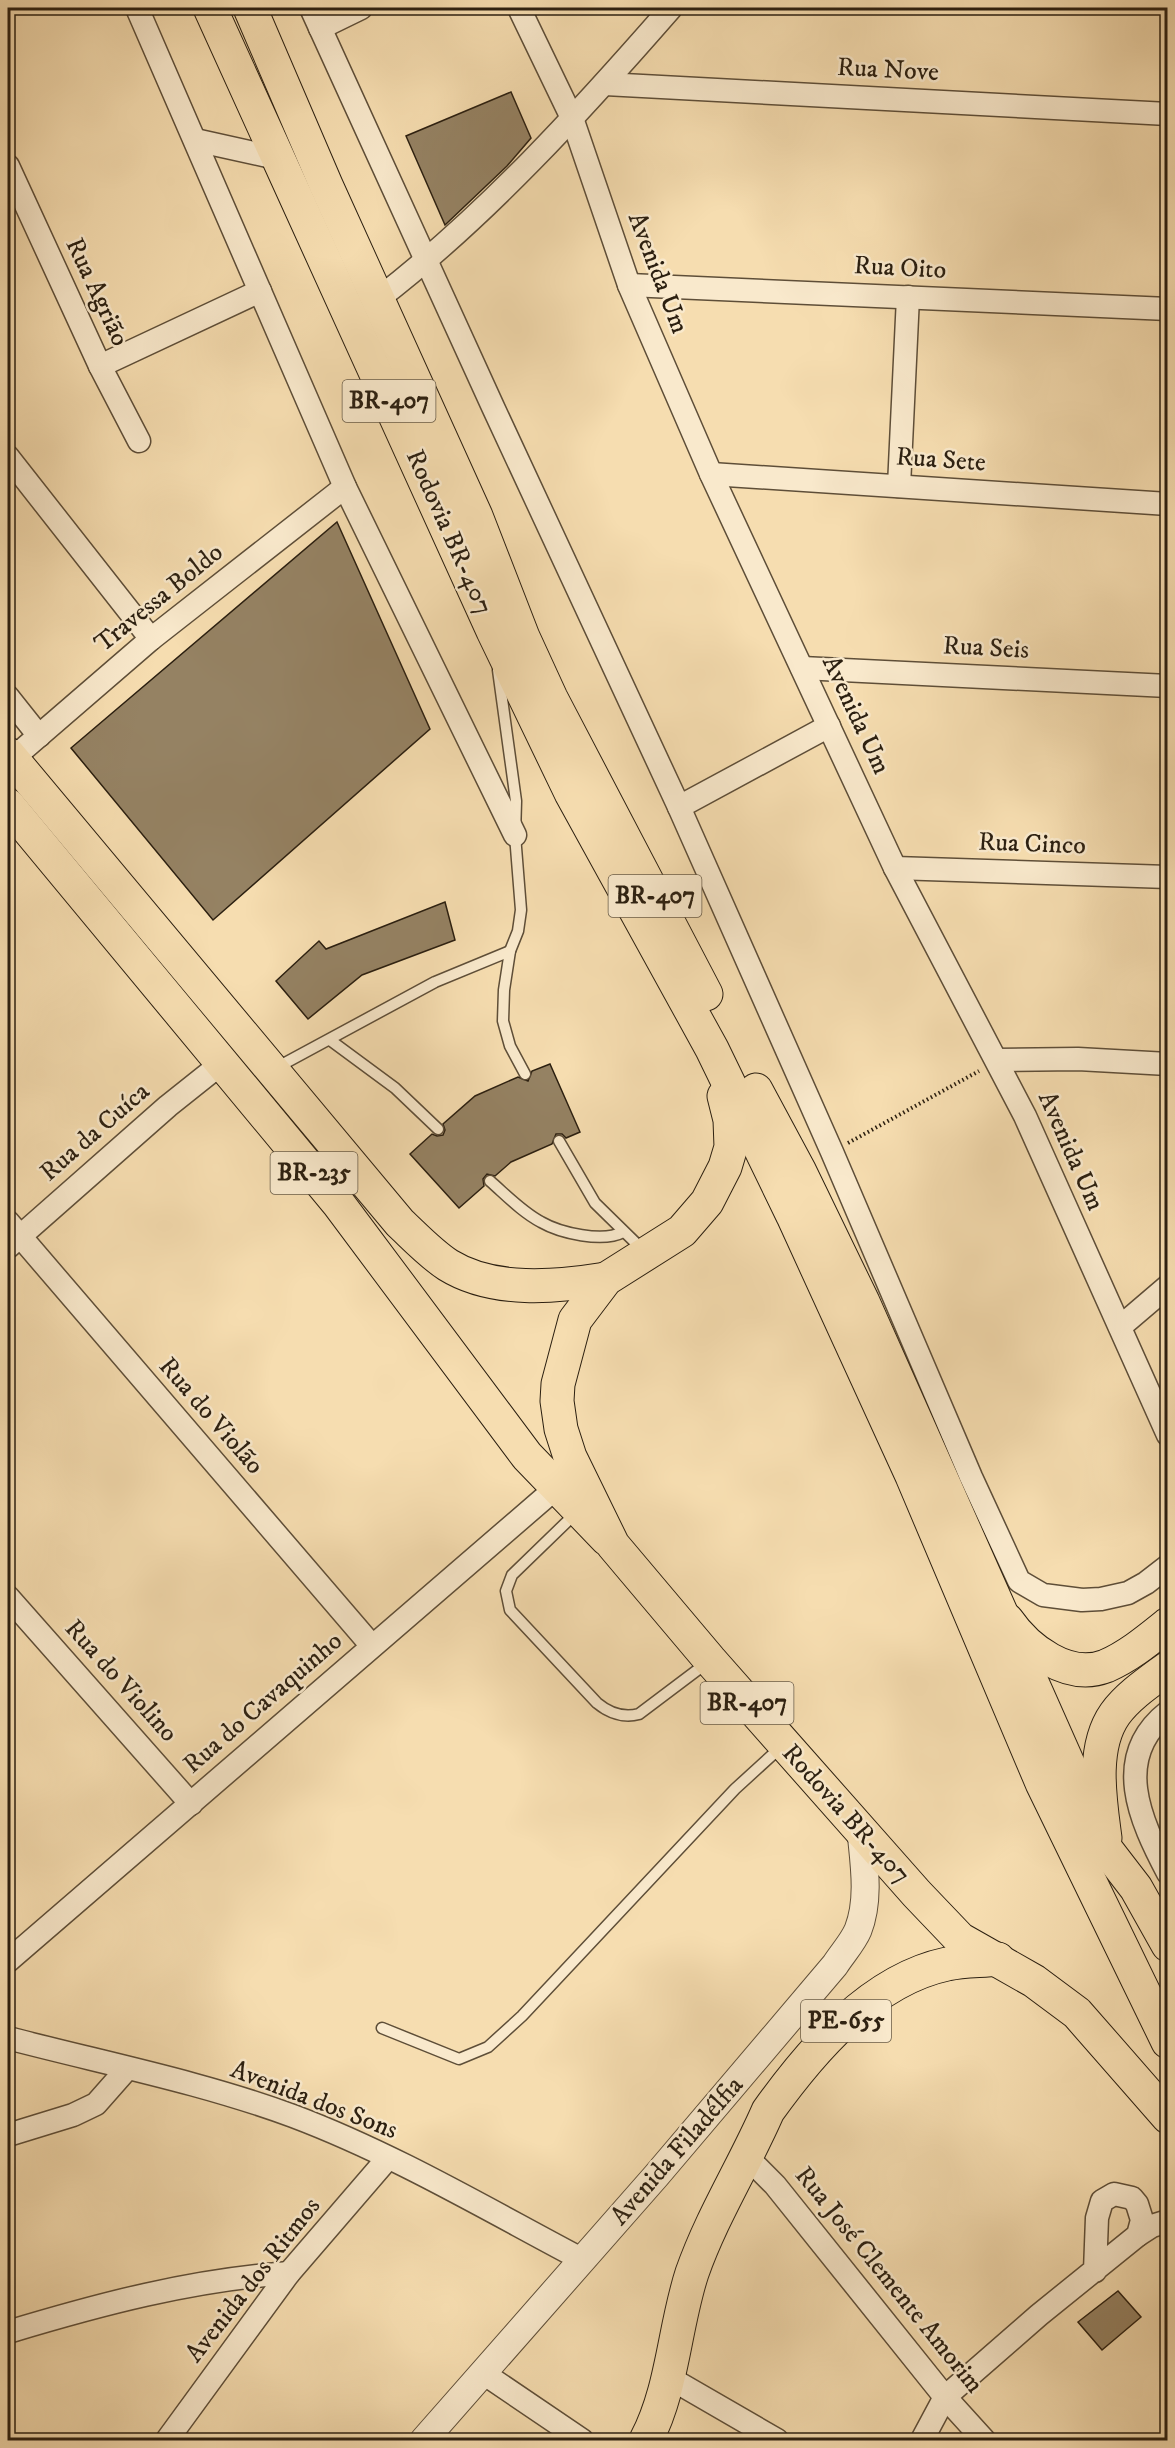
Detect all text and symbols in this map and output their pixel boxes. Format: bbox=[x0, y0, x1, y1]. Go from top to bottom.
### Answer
street label: Rua Nove bbox=[836, 51, 940, 89]
street label: Avenida Um bbox=[620, 208, 696, 338]
street label: Rua Agrião bbox=[58, 233, 136, 351]
street label: Rua Oito bbox=[853, 249, 947, 287]
road number: BR-407 bbox=[342, 380, 436, 422]
street label: Rua Sete bbox=[895, 440, 987, 480]
street label: Rodovia BR-407 bbox=[398, 444, 500, 620]
street label: Travessa Boldo bbox=[88, 536, 230, 660]
street label: Rua Seis bbox=[942, 629, 1030, 667]
street label: Avenida Um bbox=[814, 650, 898, 780]
street label: Rua Cinco bbox=[978, 826, 1086, 862]
road number: BR-407 bbox=[608, 875, 702, 917]
street label: Rua da Cuíca bbox=[33, 1075, 157, 1189]
street label: Avenida Um bbox=[1030, 1086, 1112, 1216]
road number: BR-235 bbox=[270, 1152, 358, 1194]
street label: Rua do Violão bbox=[151, 1351, 271, 1481]
street label: Rua do Violino bbox=[57, 1613, 185, 1749]
street label: Rua do Cavaquinho bbox=[177, 1625, 349, 1781]
road number: BR-407 bbox=[700, 1682, 794, 1724]
street label: Rodovia BR-407 bbox=[775, 1737, 917, 1891]
road number: PE-655 bbox=[801, 2000, 891, 2042]
street label: Avenida dos Sons bbox=[226, 2053, 402, 2147]
street label: Avenida Filadélfia bbox=[603, 2070, 751, 2232]
street label: Rua José Clemente Amorim bbox=[787, 2160, 991, 2400]
street label: Avenida dos Ritmos bbox=[178, 2191, 328, 2369]

